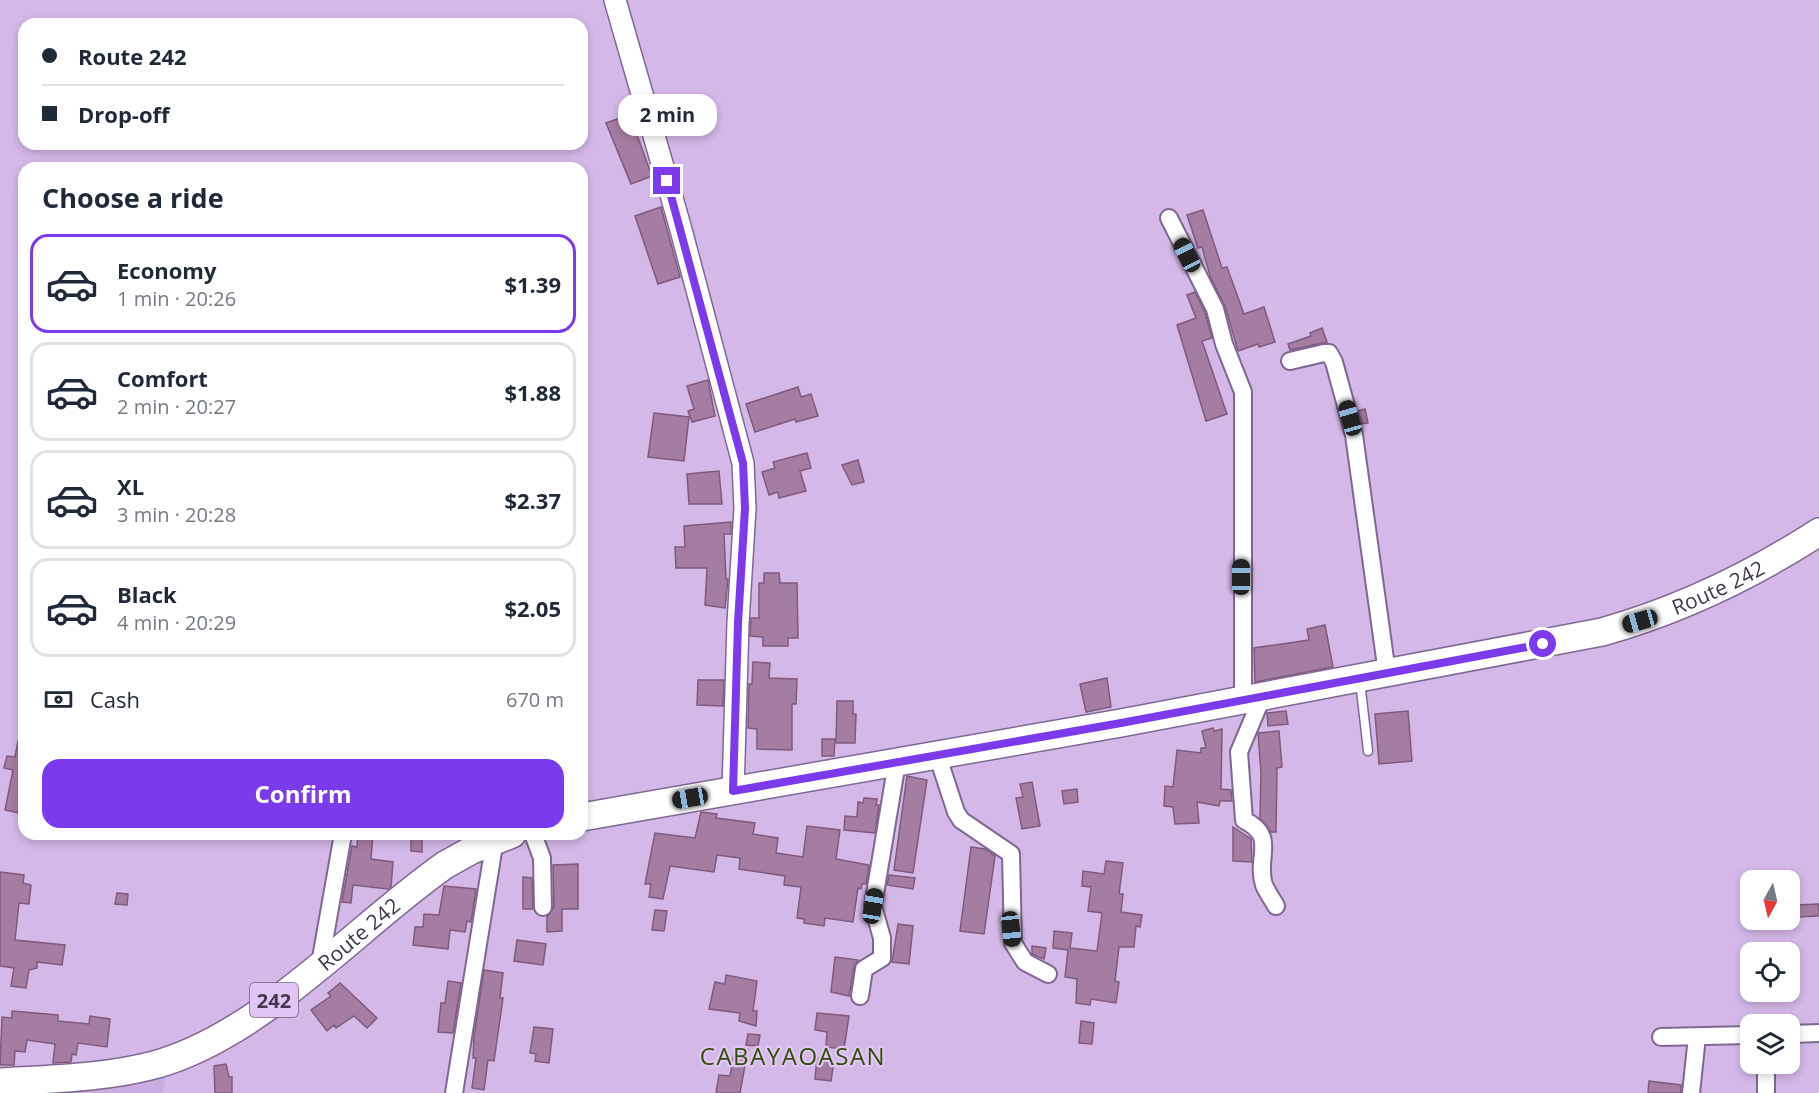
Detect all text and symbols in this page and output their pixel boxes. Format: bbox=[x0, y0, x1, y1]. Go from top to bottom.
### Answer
text: Route 242 bbox=[78, 41, 187, 71]
callout: 2 min bbox=[618, 94, 716, 136]
text: Drop-off bbox=[78, 99, 170, 129]
text: 2 min bbox=[640, 101, 695, 128]
route end bbox=[653, 167, 680, 194]
text: Choose a ride bbox=[42, 179, 224, 216]
car bbox=[1171, 235, 1203, 275]
text: Economy bbox=[117, 255, 216, 285]
icon: car bbox=[45, 257, 99, 311]
text: $1.39 bbox=[504, 269, 561, 299]
text: 1 min · 20:26 bbox=[117, 285, 236, 312]
text: Comfort bbox=[117, 363, 208, 393]
icon: car bbox=[45, 365, 99, 419]
text: $1.88 bbox=[504, 377, 561, 407]
text: 2 min · 20:27 bbox=[117, 393, 236, 420]
car bbox=[1336, 398, 1364, 438]
text: XL bbox=[117, 471, 144, 501]
icon: car bbox=[45, 473, 99, 527]
text: $2.37 bbox=[504, 485, 561, 515]
text: 3 min · 20:28 bbox=[117, 501, 236, 528]
street label: Route 242 bbox=[1667, 553, 1769, 621]
car bbox=[1232, 559, 1250, 595]
text: Black bbox=[117, 579, 177, 609]
icon: car bbox=[45, 581, 99, 635]
text: $2.05 bbox=[504, 593, 561, 623]
car bbox=[1620, 607, 1660, 635]
text: 4 min · 20:29 bbox=[117, 609, 236, 636]
route start bbox=[1529, 630, 1556, 657]
icon: cash bbox=[42, 683, 75, 716]
text: Cash bbox=[90, 684, 140, 714]
text: 670 m bbox=[506, 686, 564, 713]
button: Confirm bbox=[42, 759, 564, 828]
car bbox=[671, 786, 709, 810]
north arrow bbox=[1740, 870, 1800, 930]
map controls bbox=[1740, 870, 1800, 1074]
car bbox=[861, 887, 885, 925]
street label: Route 242 bbox=[312, 891, 406, 977]
car bbox=[1000, 910, 1022, 948]
button: locate bbox=[1740, 942, 1800, 1002]
road number: 242 bbox=[250, 983, 298, 1017]
button: layers bbox=[1740, 1014, 1800, 1074]
district label: CABAYAOASAN bbox=[700, 1039, 886, 1072]

